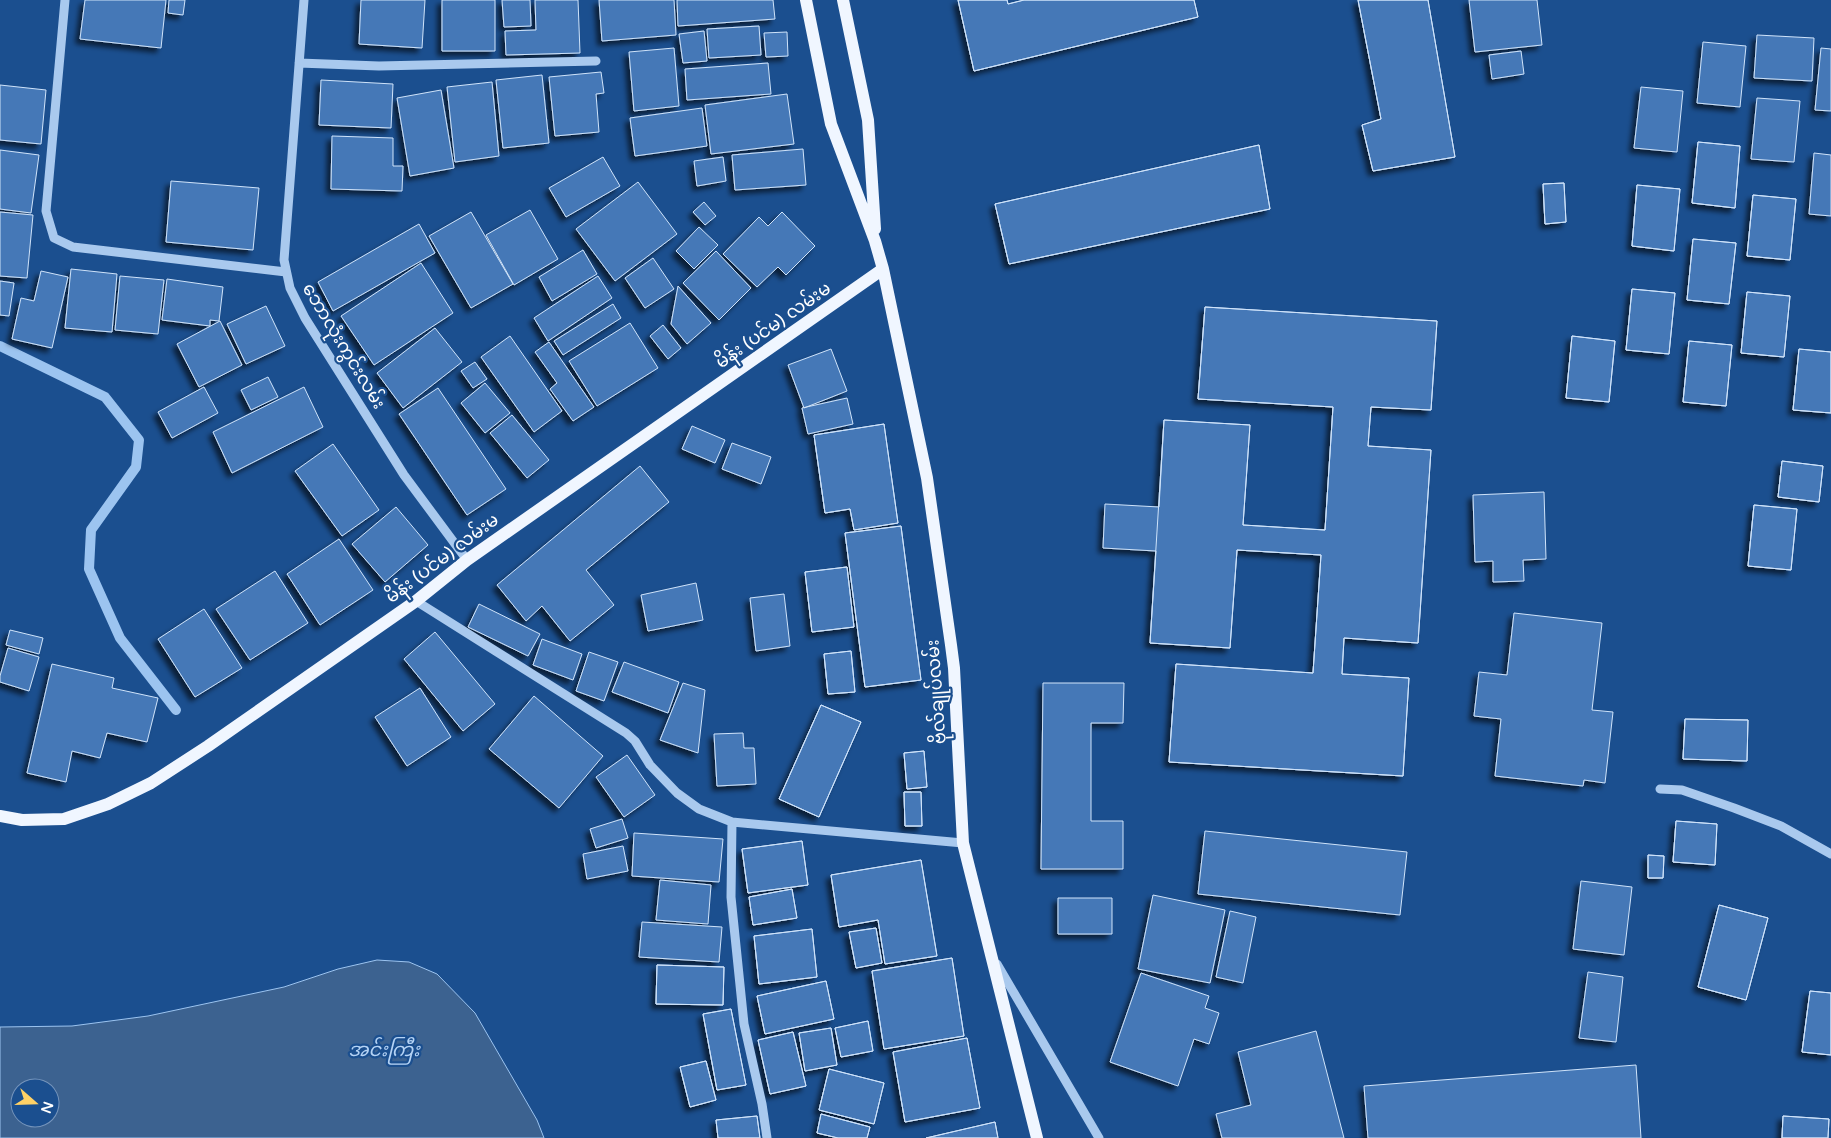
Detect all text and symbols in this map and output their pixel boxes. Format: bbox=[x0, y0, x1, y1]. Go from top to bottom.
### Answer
street label: မိန်း (ပင်မ) လမ်းမ bbox=[709, 274, 837, 376]
street label: ‌ဘောလုံးကွင်းလမ်း bbox=[294, 278, 392, 415]
street label: မိန်း (ပင်မ) လမ်းမ bbox=[379, 506, 505, 611]
street label: ဗိုလ်‌ချုပ်‌လမ်း bbox=[918, 639, 955, 745]
water label: အင်းကြီး bbox=[348, 1036, 421, 1065]
north arrow bbox=[10, 1078, 60, 1128]
text: N bbox=[37, 1099, 57, 1115]

